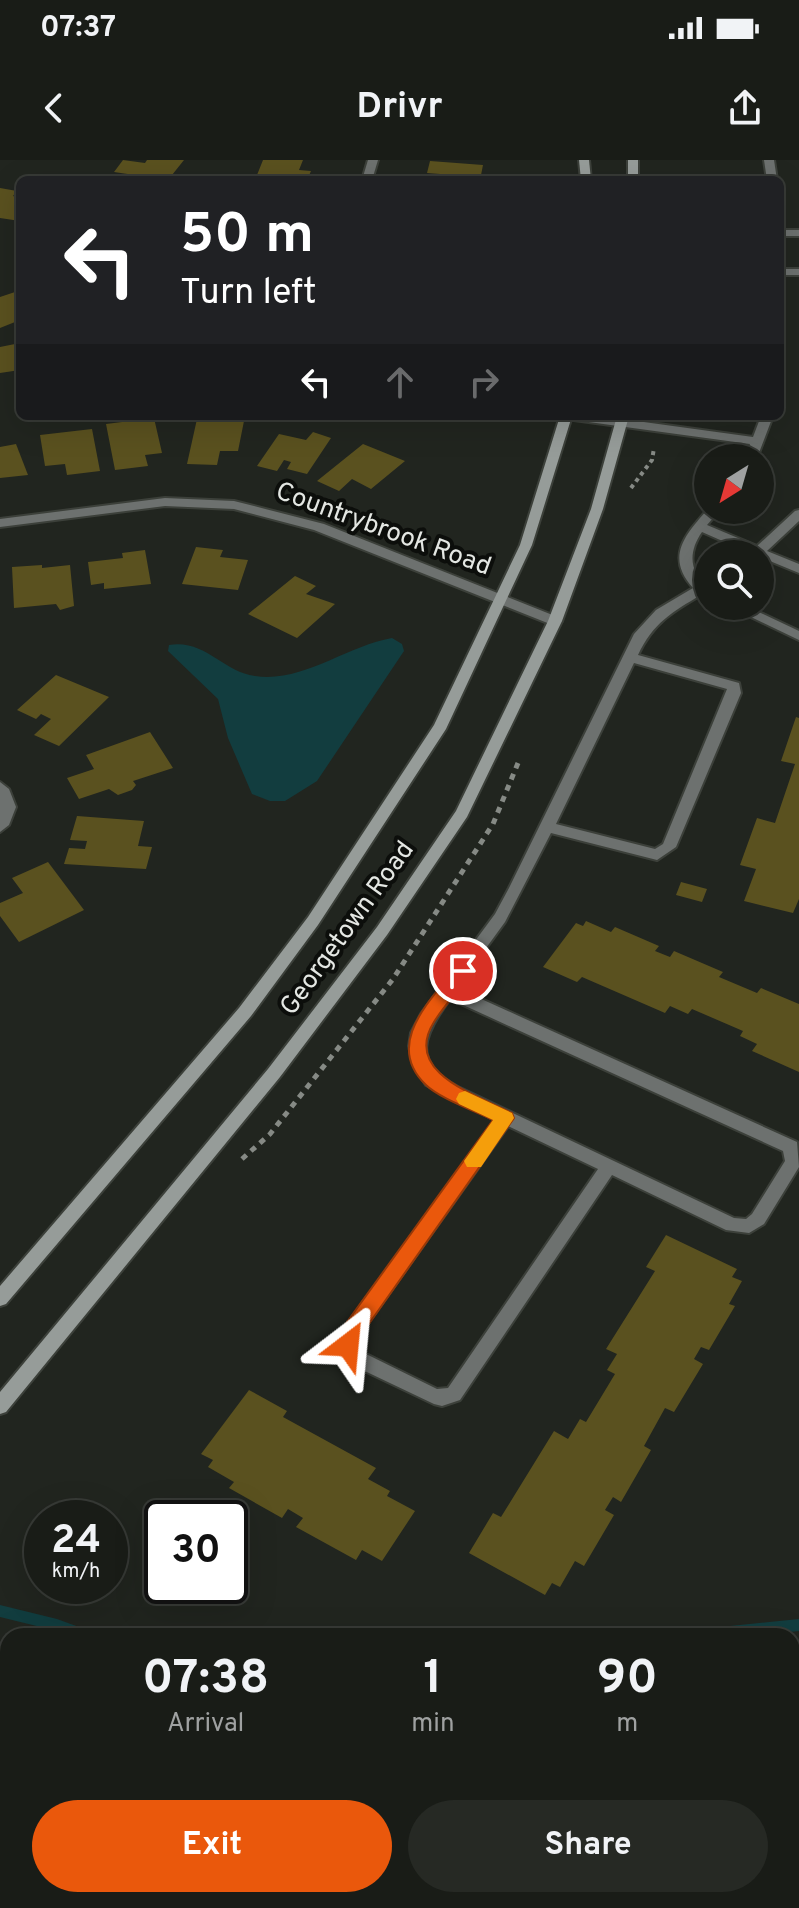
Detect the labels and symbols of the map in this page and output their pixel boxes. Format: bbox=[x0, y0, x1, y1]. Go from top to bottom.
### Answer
north arrow bbox=[694, 444, 774, 524]
street label: Countrybrook Road bbox=[271, 476, 495, 584]
street label: Georgetown Road bbox=[274, 835, 422, 1023]
pin bbox=[429, 937, 497, 1005]
position arrow bbox=[306, 1303, 390, 1387]
speed limit sign: 30 bbox=[144, 1500, 248, 1604]

